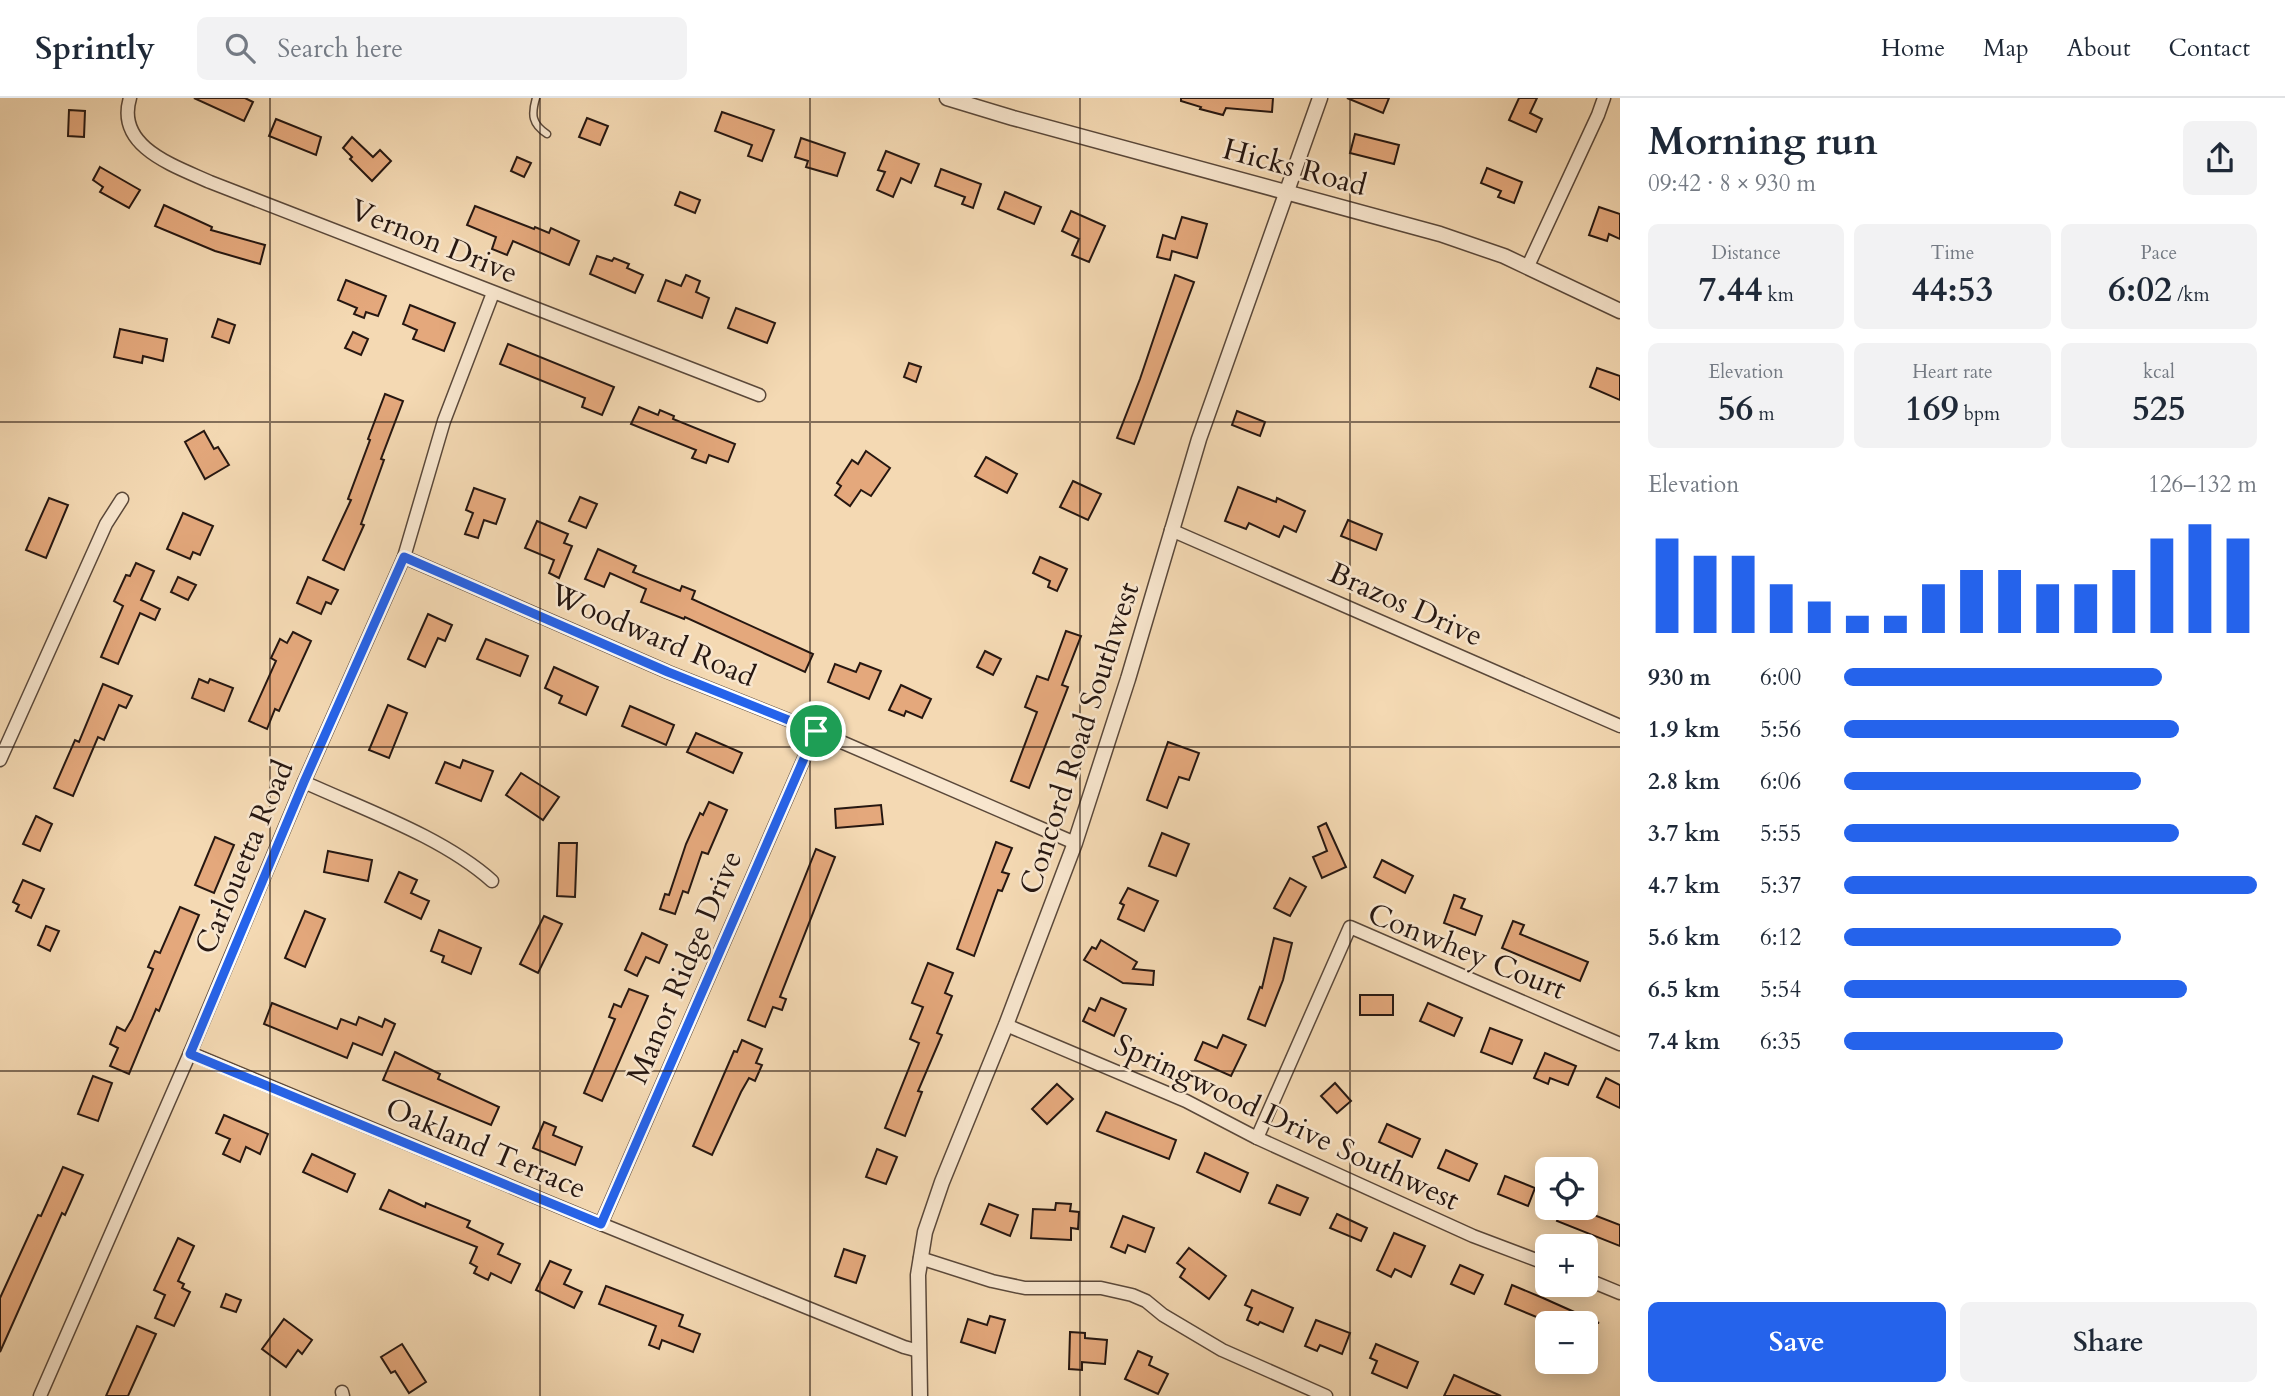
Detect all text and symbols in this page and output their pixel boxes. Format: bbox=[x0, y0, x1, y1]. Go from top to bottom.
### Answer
search box bbox=[197, 17, 687, 80]
text: Sprintly bbox=[35, 26, 155, 71]
icon: search bbox=[221, 29, 259, 67]
text: Search here bbox=[277, 31, 403, 66]
text: Home bbox=[1881, 32, 1945, 65]
text: Map bbox=[1983, 32, 2029, 65]
text: About bbox=[2067, 32, 2131, 65]
text: Contact bbox=[2169, 32, 2250, 65]
text: Morning run bbox=[1648, 116, 1878, 168]
button: share bbox=[2183, 121, 2257, 195]
street label: Hicks Road bbox=[1218, 129, 1371, 206]
text: 09:42 · 8 × 930 m bbox=[1648, 168, 1816, 199]
street label: Vernon Drive bbox=[344, 189, 524, 294]
text: Distance bbox=[1711, 240, 1781, 266]
text: Time bbox=[1931, 240, 1974, 266]
text: Pace bbox=[2140, 240, 2177, 266]
text: 7.44 bbox=[1699, 266, 1762, 314]
text: 44:53 bbox=[1912, 266, 1993, 314]
text: 6:02 bbox=[2108, 266, 2172, 314]
text: km bbox=[1762, 282, 1794, 308]
text: /km bbox=[2172, 282, 2210, 308]
text: Elevation bbox=[1708, 359, 1784, 385]
text: Heart rate bbox=[1912, 359, 1993, 385]
text: kcal bbox=[2143, 359, 2175, 385]
text: 56 bbox=[1718, 385, 1754, 433]
text: 169 bbox=[1905, 385, 1959, 433]
text: 525 bbox=[2132, 385, 2186, 433]
text: m bbox=[1754, 401, 1775, 427]
text: bpm bbox=[1959, 401, 2000, 427]
text: Elevation bbox=[1648, 469, 1739, 500]
text: 126–132 m bbox=[2148, 469, 2257, 500]
street label: Brazos Drive bbox=[1322, 552, 1489, 657]
street label: Woodward Road bbox=[543, 573, 762, 697]
street label: Concord Road Southwest bbox=[1010, 576, 1149, 899]
text: 930 m bbox=[1648, 662, 1711, 693]
text: 6:00 bbox=[1760, 662, 1801, 693]
pin bbox=[786, 701, 846, 761]
icon: arrive bbox=[797, 712, 835, 750]
text: 1.9 km bbox=[1648, 714, 1720, 745]
text: 5:56 bbox=[1760, 714, 1801, 745]
street label: Carlouetta Road bbox=[185, 754, 304, 960]
text: 2.8 km bbox=[1648, 766, 1720, 797]
text: 6:06 bbox=[1760, 766, 1801, 797]
text: 3.7 km bbox=[1648, 818, 1720, 849]
text: 5:55 bbox=[1760, 818, 1801, 849]
street label: Manor Ridge Drive bbox=[617, 844, 752, 1090]
text: 4.7 km bbox=[1648, 870, 1720, 901]
text: 5:37 bbox=[1760, 870, 1801, 901]
street label: Conwhey Court bbox=[1362, 893, 1572, 1010]
text: 5.6 km bbox=[1648, 922, 1720, 953]
text: 6:12 bbox=[1760, 922, 1801, 953]
text: 6.5 km bbox=[1648, 974, 1720, 1005]
text: 5:54 bbox=[1760, 974, 1801, 1005]
street label: Springwood Drive Southwest bbox=[1108, 1024, 1466, 1221]
text: 7.4 km bbox=[1648, 1026, 1720, 1057]
text: 6:35 bbox=[1760, 1026, 1801, 1057]
street label: Oakland Terrace bbox=[379, 1088, 592, 1209]
map controls bbox=[1535, 1157, 1598, 1374]
button: locate bbox=[1535, 1157, 1598, 1220]
button: + bbox=[1535, 1234, 1598, 1297]
button: Save bbox=[1648, 1302, 1946, 1382]
button: Share bbox=[1960, 1302, 2257, 1382]
button: − bbox=[1535, 1311, 1598, 1374]

